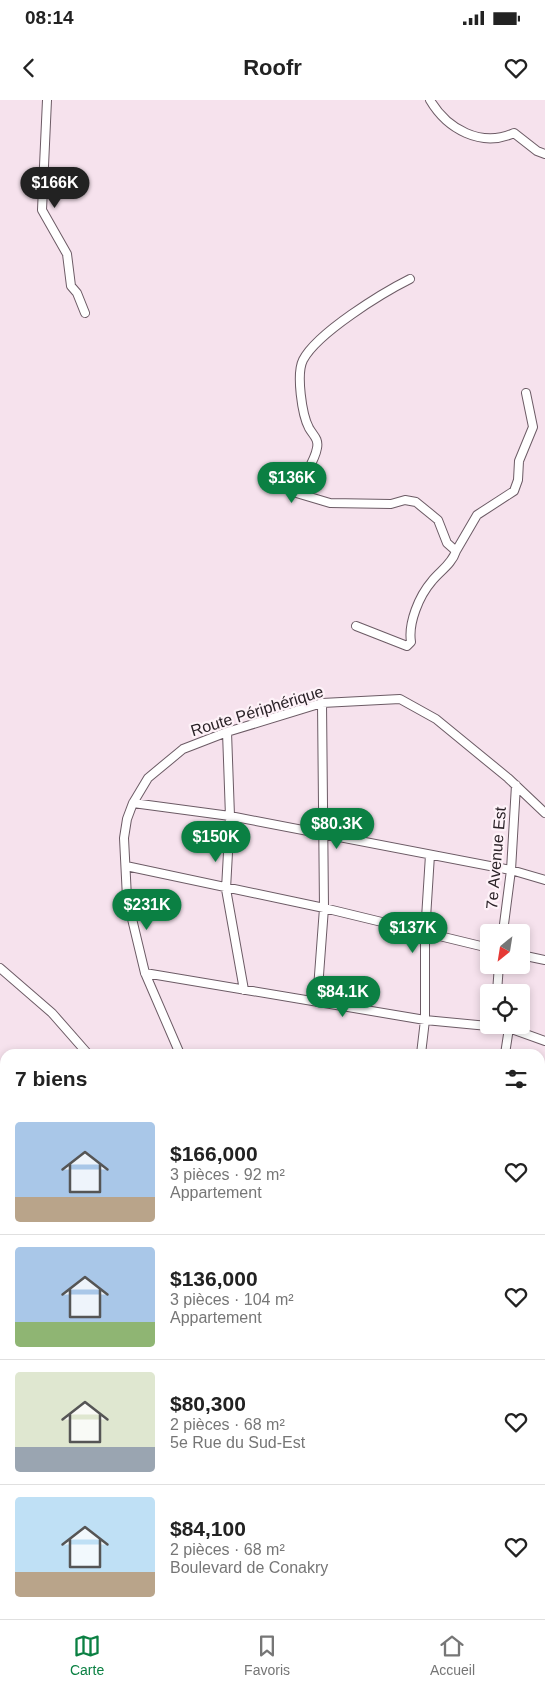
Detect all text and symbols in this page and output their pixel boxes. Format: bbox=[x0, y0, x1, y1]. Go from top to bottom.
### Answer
text: 08:14 bbox=[25, 7, 74, 28]
icon: back bbox=[15, 54, 43, 82]
icon: heart bbox=[502, 54, 530, 82]
text: Roofr bbox=[243, 55, 302, 80]
pin: $166K bbox=[20, 166, 90, 209]
text: $166K bbox=[31, 174, 79, 191]
pin: $136K bbox=[257, 462, 327, 504]
text: $136K bbox=[268, 469, 316, 486]
street label: Route Périphérique bbox=[189, 683, 326, 739]
street label: 7e Avenue Est bbox=[483, 805, 509, 910]
pin: $80.3K bbox=[296, 808, 378, 850]
text: $80.3K bbox=[311, 815, 363, 832]
pin: $150K bbox=[181, 820, 251, 863]
text: $150K bbox=[192, 828, 240, 845]
pin: $231K bbox=[112, 888, 182, 931]
text: $231K bbox=[123, 896, 171, 913]
pin: $137K bbox=[378, 912, 448, 954]
text: $137K bbox=[389, 919, 437, 936]
north arrow bbox=[480, 924, 530, 974]
map controls bbox=[480, 924, 530, 1034]
pin: $84.1K bbox=[302, 976, 384, 1018]
text: $84.1K bbox=[317, 983, 369, 1000]
button: locate bbox=[480, 984, 530, 1034]
icon: filters bbox=[502, 1065, 530, 1093]
text: 7 biens bbox=[15, 1067, 87, 1090]
icon: home bbox=[55, 1142, 115, 1202]
text: $166,000 bbox=[170, 1142, 258, 1165]
icon: heart bbox=[502, 1158, 530, 1186]
text: 3 pièces · 92 m² bbox=[170, 1166, 285, 1183]
text: Appartement bbox=[170, 1184, 262, 1201]
icon: home bbox=[55, 1267, 115, 1327]
text: $136,000 bbox=[170, 1267, 258, 1290]
icon: heart bbox=[502, 1283, 530, 1311]
text: 3 pièces · 104 m² bbox=[170, 1291, 294, 1308]
text: Appartement bbox=[170, 1309, 262, 1326]
icon: home bbox=[55, 1392, 115, 1452]
text: $80,300 bbox=[170, 1392, 246, 1415]
icon: heart bbox=[502, 1408, 530, 1436]
text: 2 pièces · 68 m² bbox=[170, 1416, 285, 1433]
text: 5e Rue du Sud-Est bbox=[170, 1434, 305, 1451]
icon: home bbox=[55, 1517, 115, 1577]
text: $84,100 bbox=[170, 1517, 246, 1540]
icon: heart bbox=[502, 1533, 530, 1561]
text: 2 pièces · 68 m² bbox=[170, 1541, 285, 1558]
text: Boulevard de Conakry bbox=[170, 1559, 328, 1576]
tab: Carte bbox=[70, 1632, 104, 1678]
tab: Favoris bbox=[244, 1632, 290, 1678]
tab: Accueil bbox=[430, 1632, 475, 1678]

